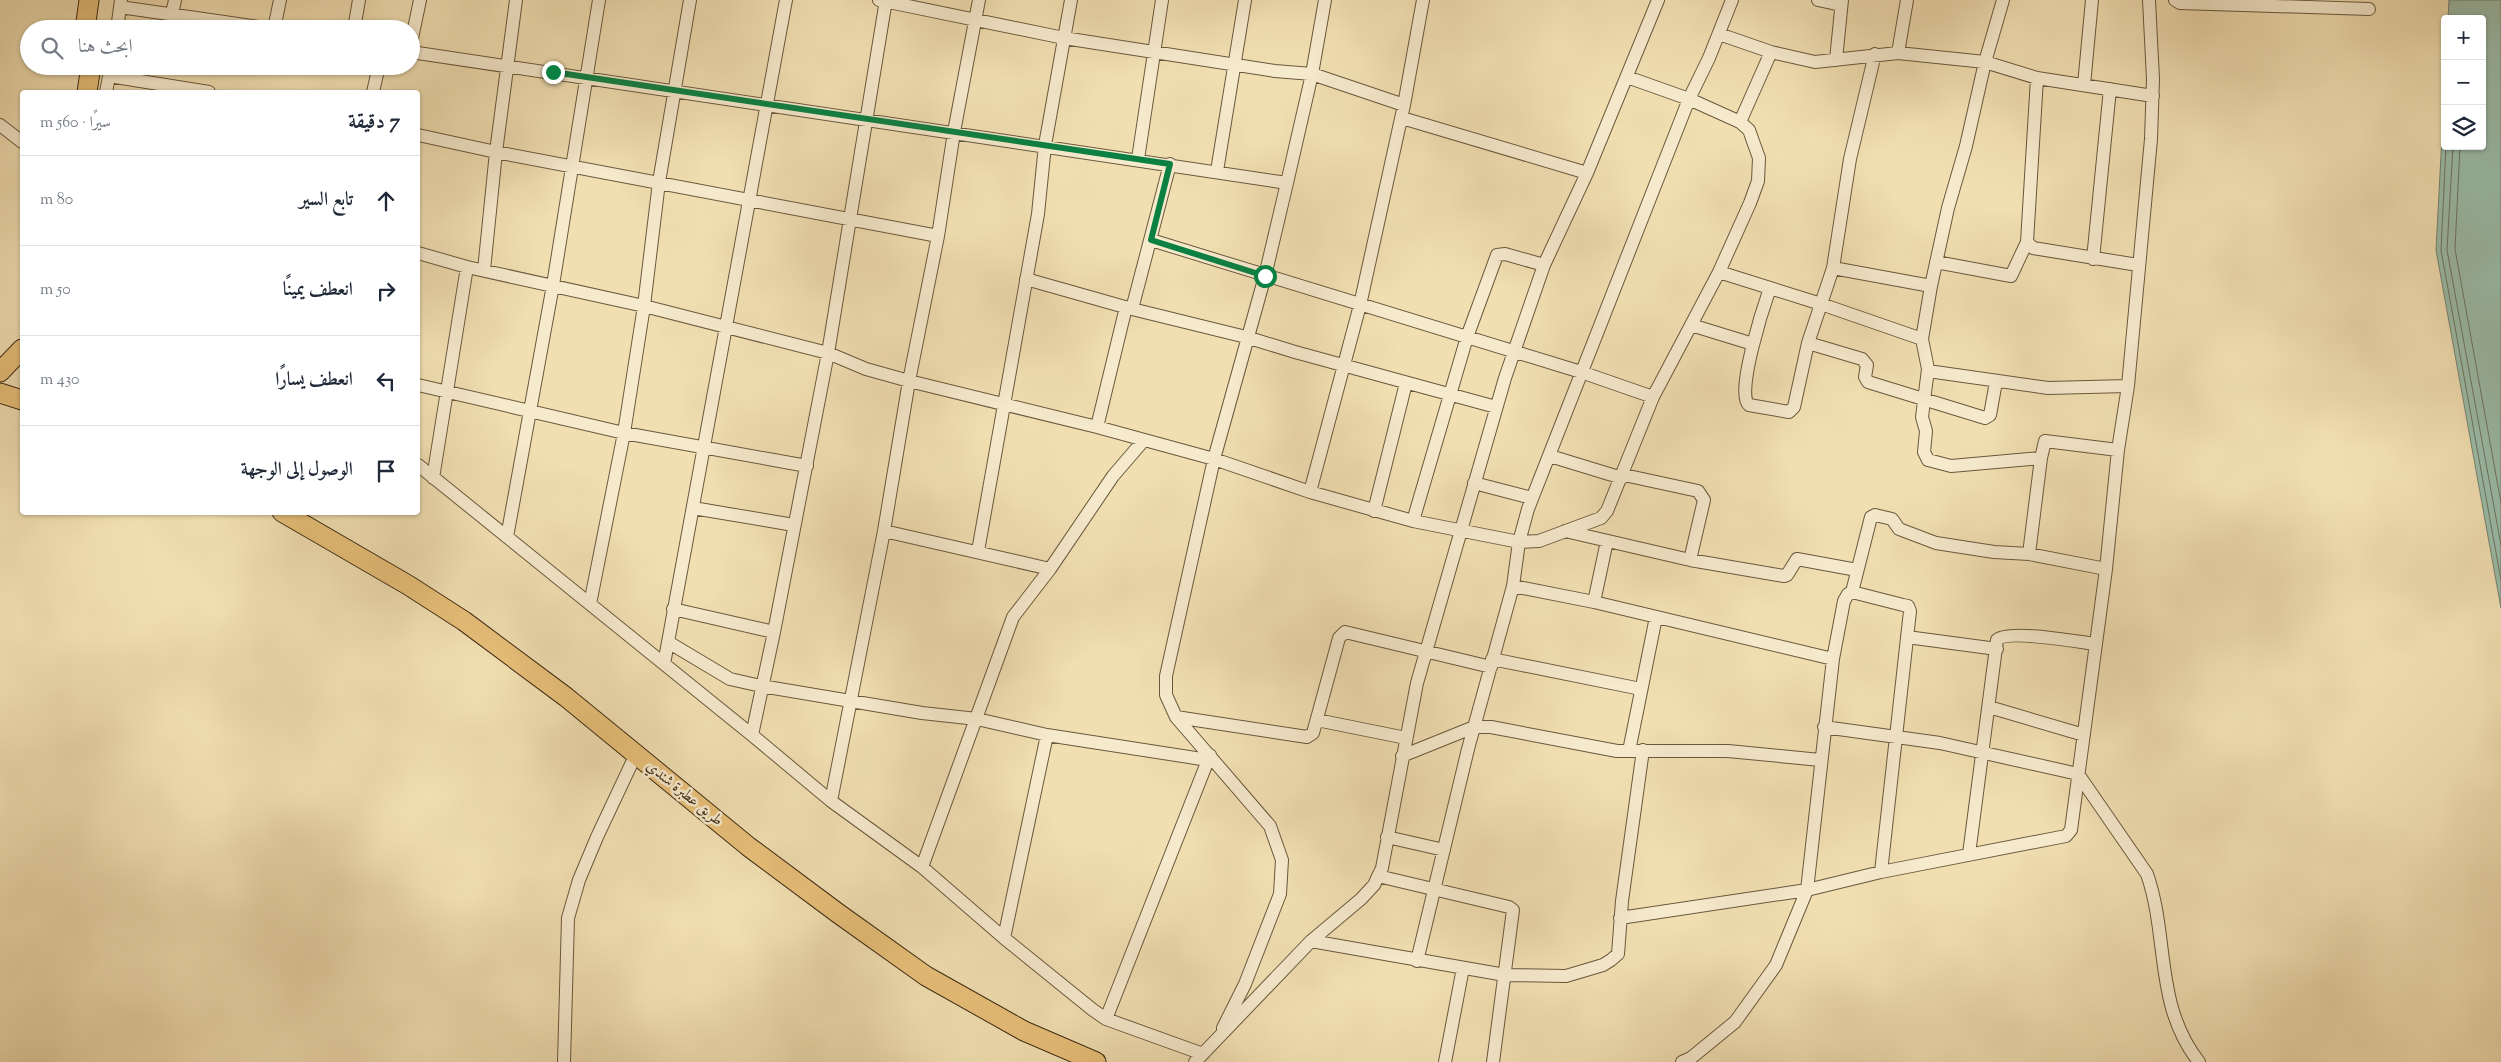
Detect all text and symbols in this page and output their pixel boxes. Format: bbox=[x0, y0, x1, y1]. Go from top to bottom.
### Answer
map controls bbox=[2441, 15, 2486, 150]
button: + bbox=[2441, 15, 2486, 60]
search box bbox=[20, 20, 420, 75]
icon: search bbox=[38, 34, 66, 62]
text: ابحث هنا bbox=[78, 34, 133, 61]
button: − bbox=[2441, 60, 2486, 105]
route end bbox=[542, 61, 565, 84]
button: layers bbox=[2441, 105, 2486, 150]
text: 7 دقيقة bbox=[348, 108, 400, 138]
text: سيرًا · 560 m bbox=[40, 112, 111, 135]
text: تابع السير bbox=[299, 187, 353, 214]
icon: ahead bbox=[372, 187, 400, 215]
text: 80 m bbox=[40, 189, 73, 212]
route start bbox=[1254, 265, 1277, 288]
text: انعطف يمينًا bbox=[283, 277, 353, 304]
icon: right bbox=[372, 277, 400, 305]
text: 50 m bbox=[40, 279, 71, 302]
text: انعطف يسارًا bbox=[275, 367, 353, 394]
icon: left bbox=[372, 367, 400, 395]
text: 430 m bbox=[40, 369, 80, 392]
text: الوصول إلى الوجهة bbox=[241, 457, 353, 484]
icon: arrive bbox=[372, 457, 400, 485]
street label: طريق عطبرة شندي bbox=[641, 756, 727, 832]

